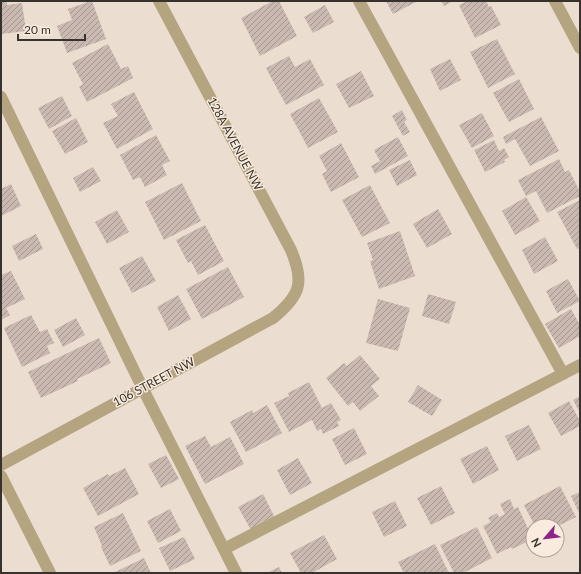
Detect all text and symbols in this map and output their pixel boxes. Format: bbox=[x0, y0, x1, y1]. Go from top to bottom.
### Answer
scale bar bbox=[18, 16, 85, 42]
text: 20 m bbox=[24, 22, 51, 37]
street label: 128A AVENUE NW bbox=[205, 95, 267, 193]
street label: 106 STREET NW bbox=[110, 353, 198, 409]
north arrow bbox=[525, 518, 565, 558]
text: N bbox=[528, 536, 543, 550]

